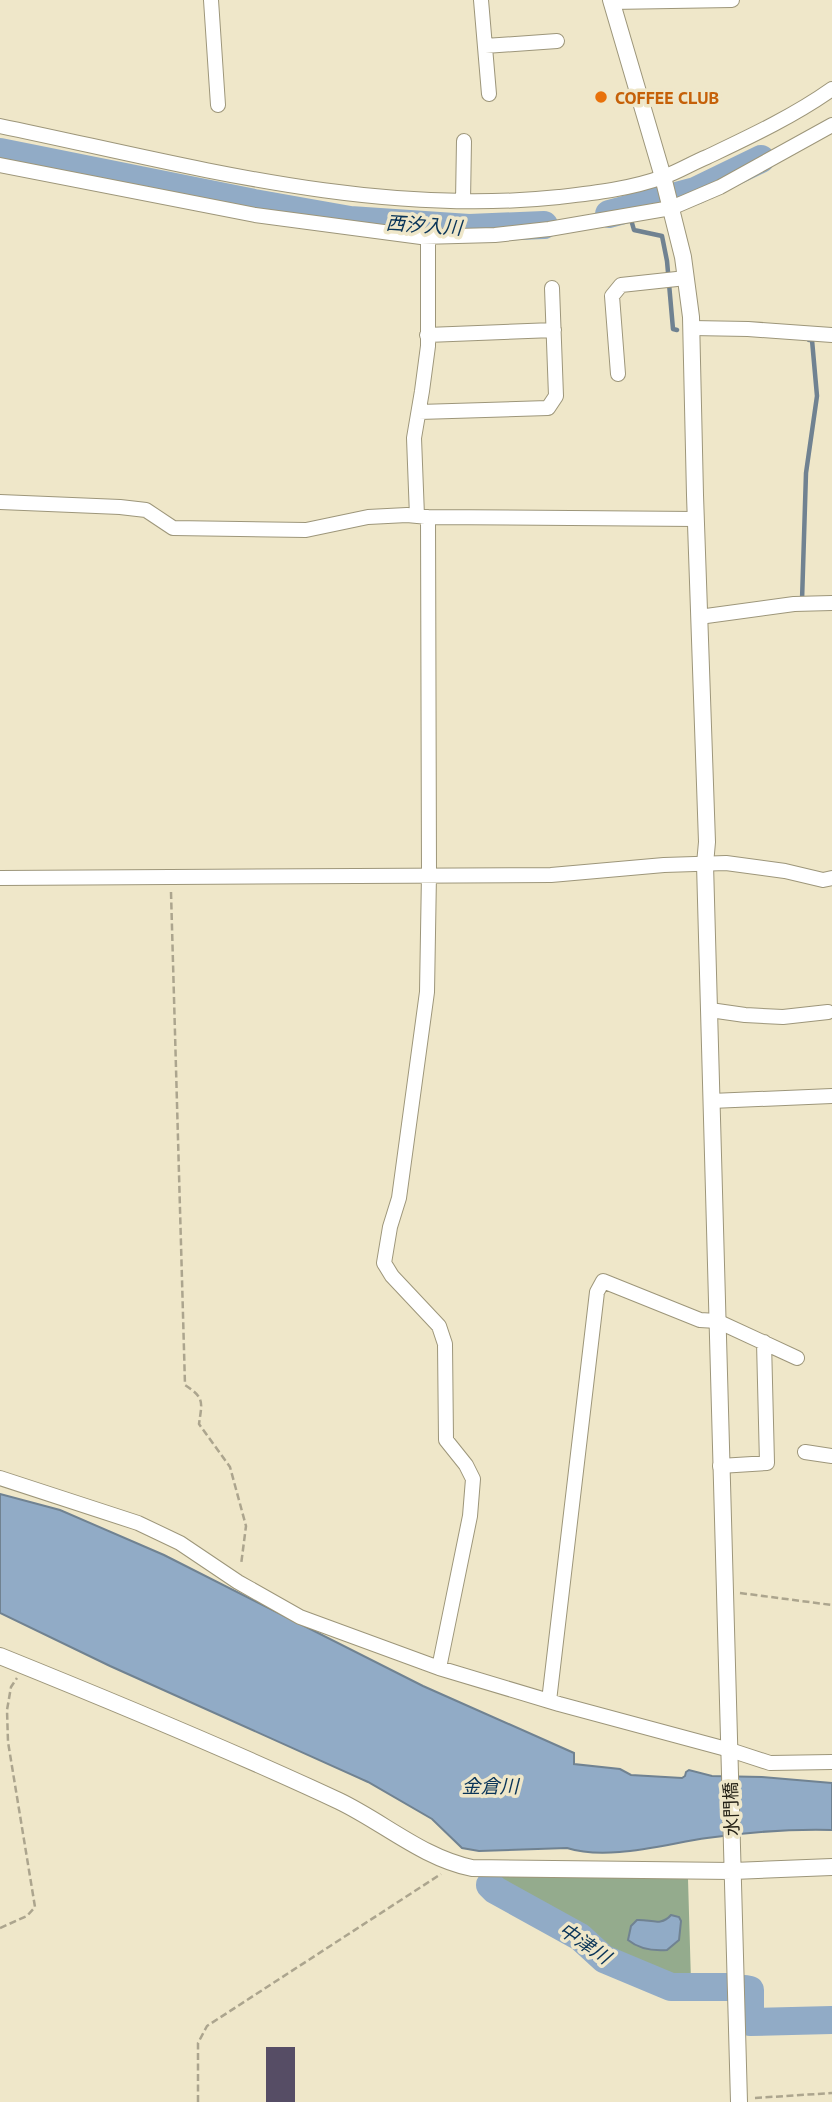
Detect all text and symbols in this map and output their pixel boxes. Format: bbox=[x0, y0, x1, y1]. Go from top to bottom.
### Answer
place label: COFFEE CLUB bbox=[615, 86, 719, 109]
marker: COFFEE CLUB bbox=[593, 89, 609, 105]
water label: 西汐入川 bbox=[385, 210, 465, 240]
water label: 金倉川 bbox=[461, 1774, 520, 1798]
street label: 水門橋 bbox=[719, 1782, 743, 1836]
water label: 中津川 bbox=[555, 1917, 617, 1970]

